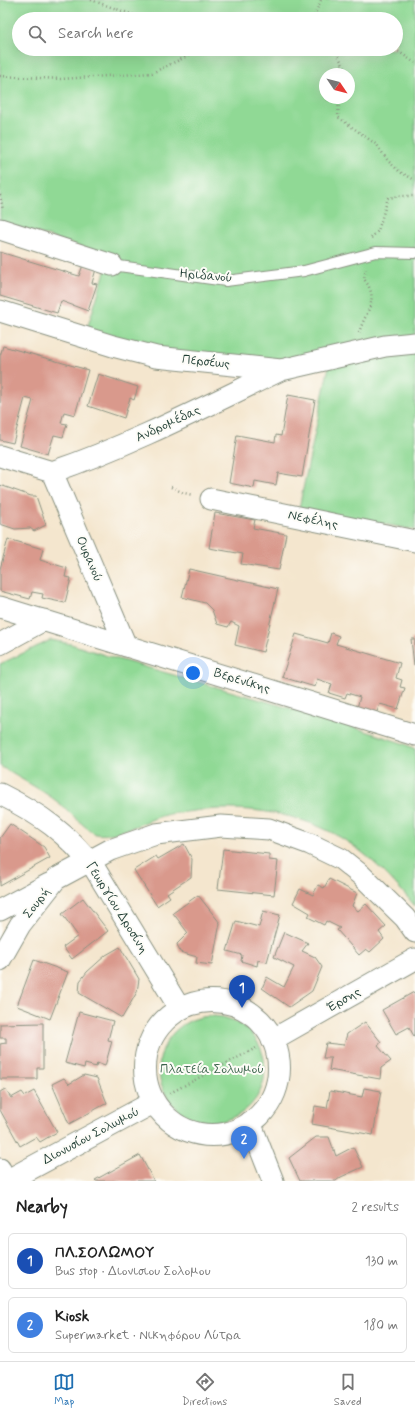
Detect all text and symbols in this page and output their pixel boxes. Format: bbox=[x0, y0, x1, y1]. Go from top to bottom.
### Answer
search box bbox=[12, 12, 403, 56]
icon: search bbox=[26, 23, 48, 45]
text: Search here bbox=[58, 24, 134, 44]
north arrow bbox=[319, 68, 355, 104]
street label: Ηριδανού bbox=[179, 265, 233, 287]
street label: Περσέως bbox=[181, 351, 231, 373]
street label: Ανδρομέδας bbox=[133, 401, 203, 446]
street label: Νεφέλης bbox=[287, 506, 340, 534]
street label: Ουρανού bbox=[72, 533, 106, 585]
your location bbox=[183, 663, 203, 683]
street label: Βερενίκης bbox=[212, 664, 273, 698]
street label: Γεωργίου Δροσίνη bbox=[82, 859, 152, 957]
street label: Σουρή bbox=[19, 884, 55, 922]
pin: 1 bbox=[229, 975, 255, 1008]
street label: Έρσης bbox=[324, 983, 364, 1016]
park label: Πλατεία Σολωμού bbox=[160, 1061, 264, 1078]
street label: Διονυσίου Σολωμού bbox=[40, 1103, 142, 1169]
pin: 2 bbox=[231, 1126, 257, 1159]
text: Nearby bbox=[16, 1196, 68, 1218]
text: 2 results bbox=[352, 1199, 399, 1216]
text: ΠΛ.ΣΟΛΩΜΟΥ bbox=[55, 1243, 154, 1263]
text: 1 bbox=[27, 1253, 33, 1270]
text: 130 m bbox=[365, 1253, 398, 1270]
text: Bus stop · Διονισιου Σολομου bbox=[55, 1263, 211, 1280]
text: Kiosk bbox=[55, 1307, 89, 1327]
text: 2 bbox=[27, 1317, 33, 1334]
text: 180 m bbox=[363, 1317, 398, 1334]
text: Supermarket · Νικηφόρου Λύτρα bbox=[55, 1327, 241, 1344]
tab: Map bbox=[53, 1371, 75, 1409]
tab: Directions bbox=[182, 1371, 227, 1409]
tab: Saved bbox=[334, 1371, 362, 1409]

